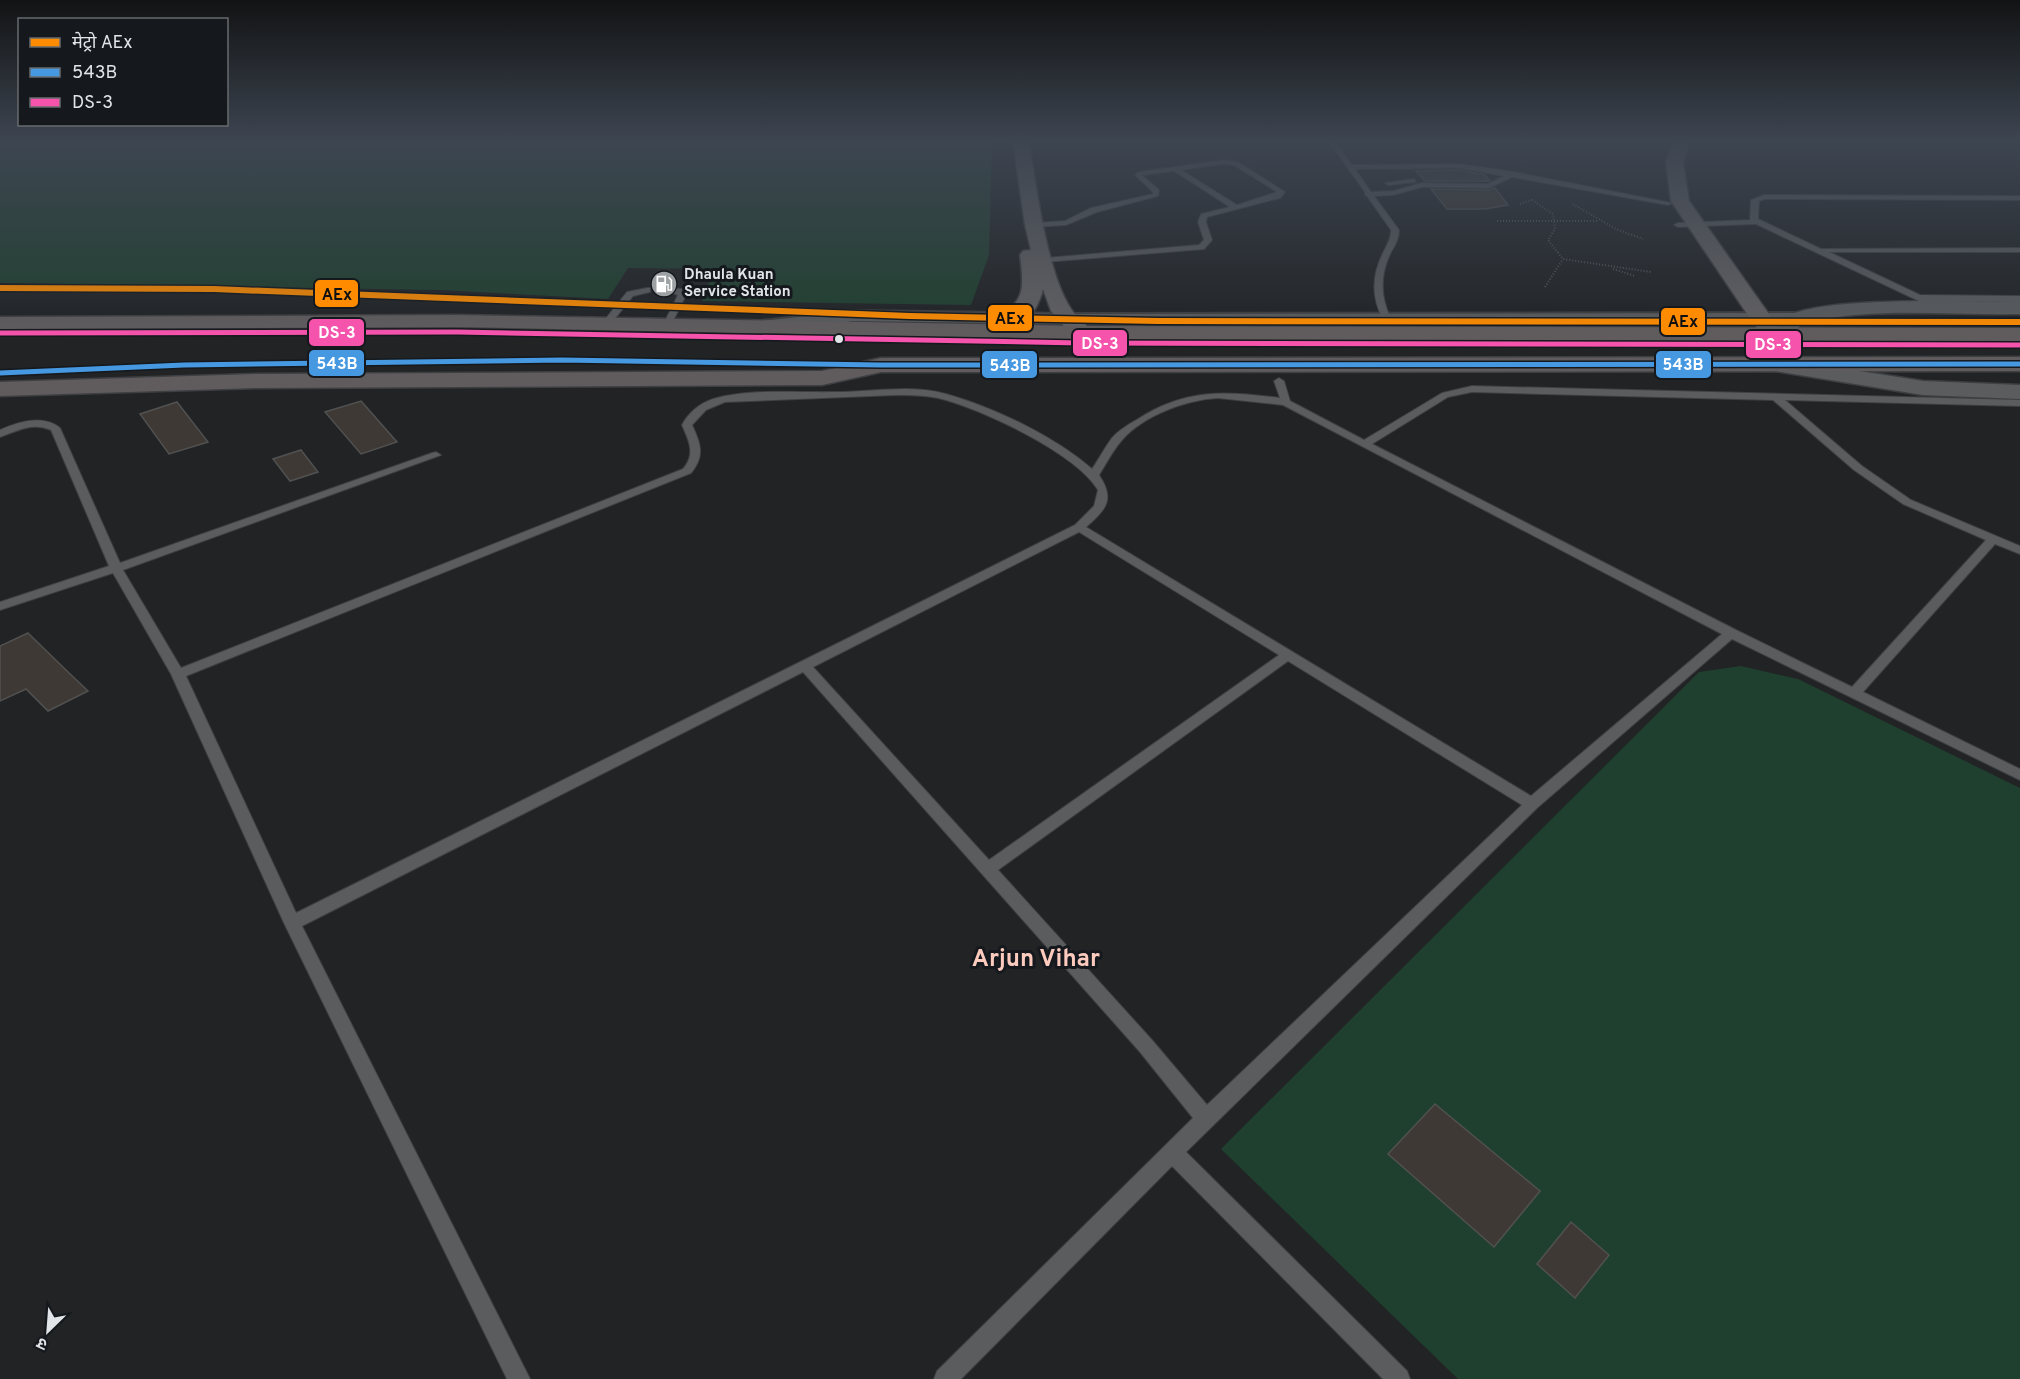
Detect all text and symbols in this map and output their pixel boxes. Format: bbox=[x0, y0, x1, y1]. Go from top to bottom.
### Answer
legend bbox=[18, 18, 228, 126]
text: मेट्रो AEx bbox=[72, 31, 133, 55]
text: 543B bbox=[72, 62, 117, 85]
text: DS-3 bbox=[72, 92, 113, 115]
place label: Dhaula Kuan Service Station bbox=[684, 266, 791, 302]
fuel station icon: Dhaula Kuan Service Station bbox=[649, 269, 679, 299]
line badge: AEx bbox=[314, 279, 359, 308]
text: AEx bbox=[322, 286, 352, 306]
line badge: AEx bbox=[987, 304, 1033, 332]
line badge: AEx bbox=[1660, 307, 1706, 336]
text: AEx bbox=[995, 310, 1025, 330]
text: AEx bbox=[1668, 313, 1698, 333]
line badge: DS-3 bbox=[308, 318, 365, 347]
text: DS-3 bbox=[318, 324, 356, 344]
line badge: DS-3 bbox=[1072, 329, 1128, 357]
line badge: DS-3 bbox=[1745, 330, 1802, 359]
unlabelled marker bbox=[833, 333, 845, 345]
text: DS-3 bbox=[1081, 335, 1119, 355]
text: DS-3 bbox=[1754, 336, 1792, 356]
line badge: 543B bbox=[308, 349, 365, 377]
line badge: 543B bbox=[981, 350, 1038, 379]
line badge: 543B bbox=[1655, 350, 1712, 379]
text: 543B bbox=[317, 355, 357, 375]
text: 543B bbox=[1663, 356, 1703, 376]
text: 543B bbox=[990, 357, 1030, 377]
district label: Arjun Vihar bbox=[972, 945, 1100, 975]
north arrow bbox=[18, 1301, 78, 1361]
text: उ bbox=[33, 1331, 51, 1354]

